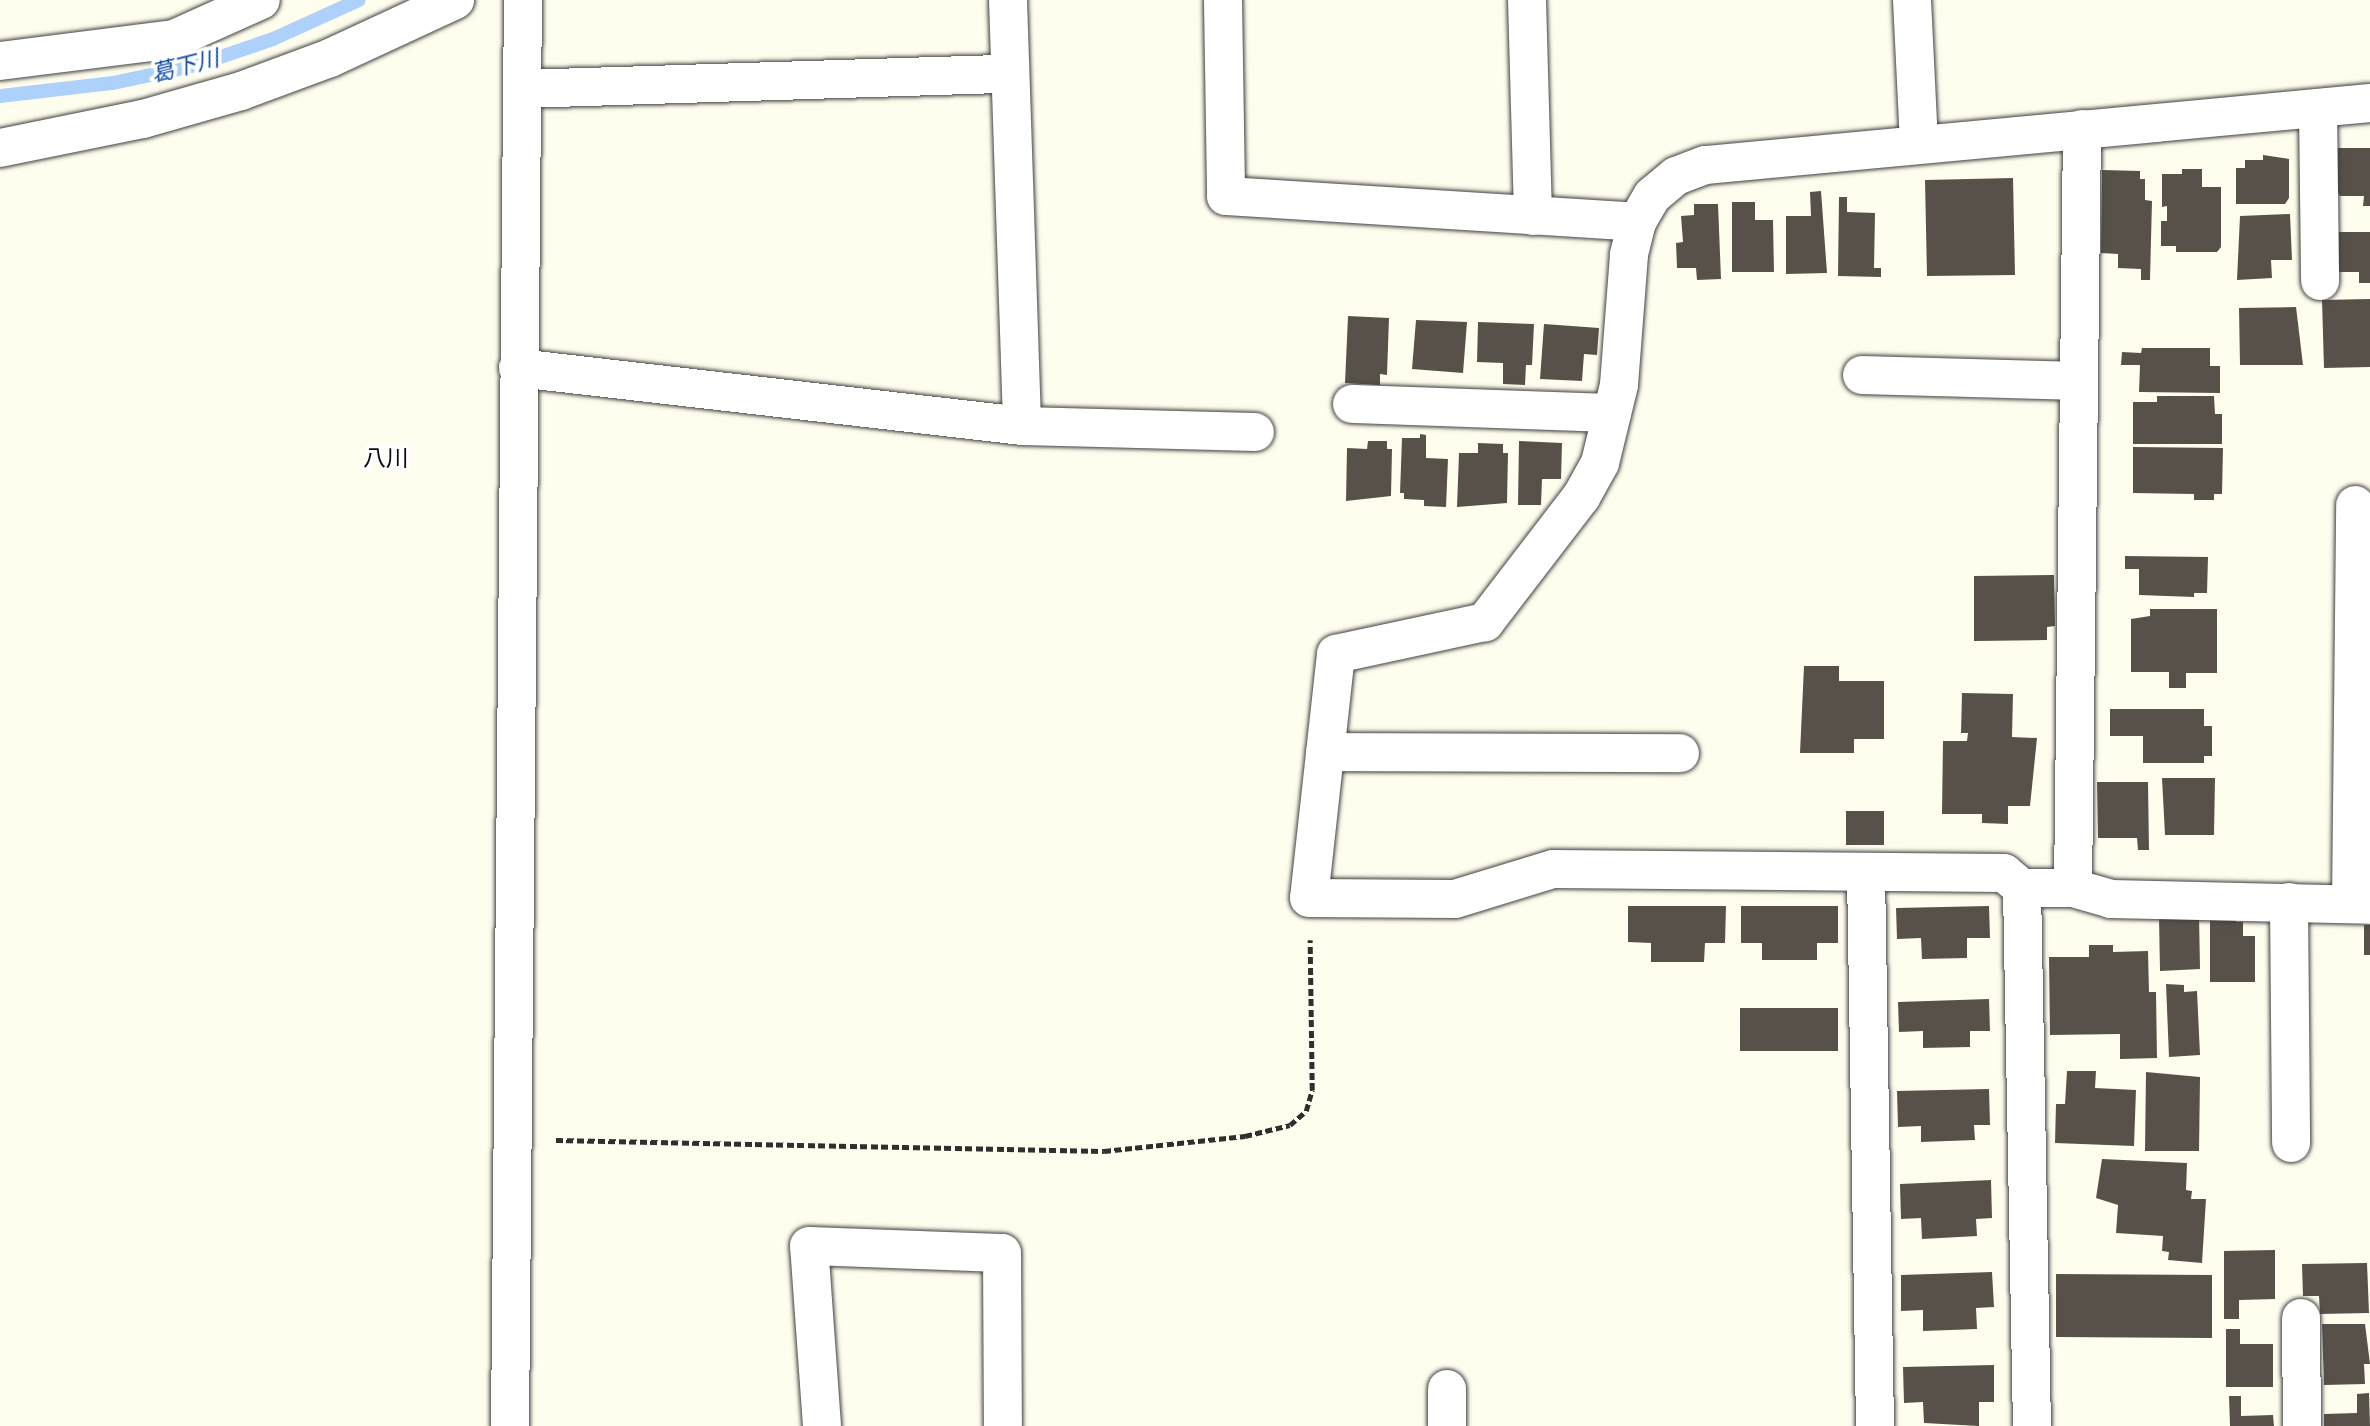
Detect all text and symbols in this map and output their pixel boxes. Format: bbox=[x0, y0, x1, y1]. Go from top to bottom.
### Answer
water label: 葛下川 bbox=[148, 44, 222, 88]
district label: 八川 bbox=[363, 444, 409, 472]

